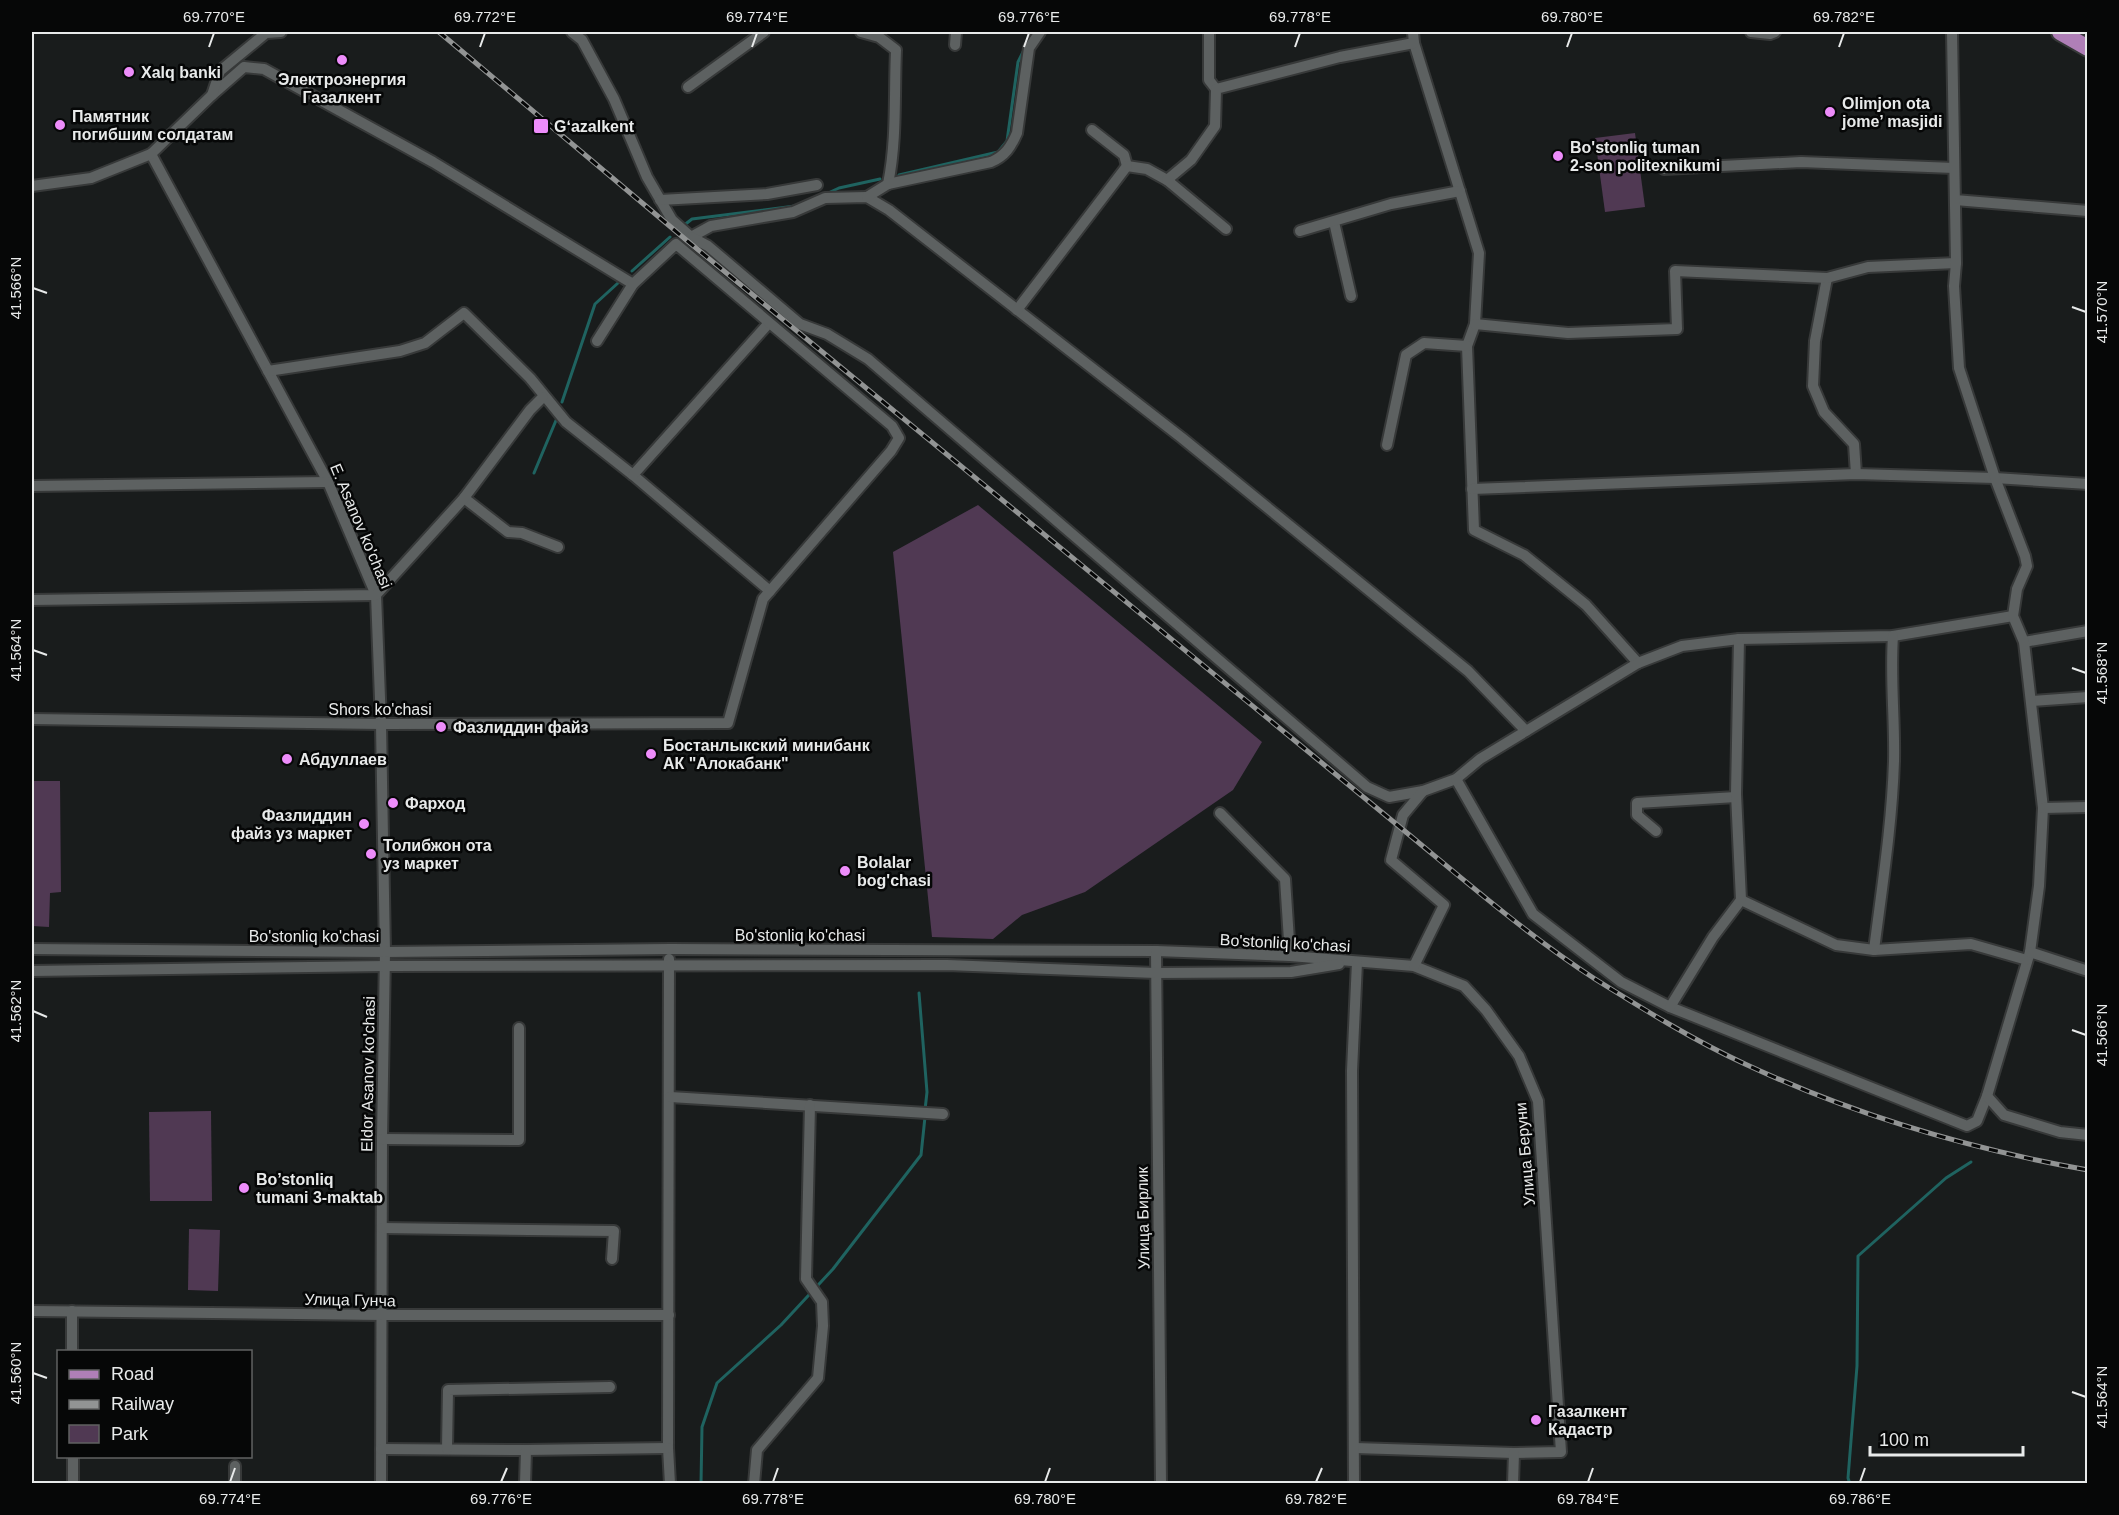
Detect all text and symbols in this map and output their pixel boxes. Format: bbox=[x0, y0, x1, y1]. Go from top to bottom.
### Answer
text: 69.770°E bbox=[183, 8, 245, 25]
text: 69.772°E bbox=[454, 8, 516, 25]
text: 69.774°E bbox=[726, 8, 788, 25]
text: 69.776°E bbox=[998, 8, 1060, 25]
text: 69.778°E bbox=[1269, 8, 1331, 25]
text: 69.780°E bbox=[1541, 8, 1603, 25]
text: 69.782°E bbox=[1813, 8, 1875, 25]
marker: Электроэнергия Газалкент bbox=[335, 53, 349, 67]
place label: Xalq banki bbox=[141, 64, 221, 81]
marker: Xalq banki bbox=[122, 65, 136, 79]
place label: Электроэнергия Газалкент bbox=[278, 71, 406, 106]
place label: Olimjon ota jome’ masjidi bbox=[1841, 95, 1942, 130]
marker: Olimjon ota jome’ masjidi bbox=[1823, 105, 1837, 119]
place label: Памятник погибшим солдатам bbox=[72, 108, 233, 143]
marker: Gʻazalkent bbox=[532, 117, 550, 135]
marker: Памятник погибшим солдатам bbox=[53, 118, 67, 132]
place label: Gʻazalkent bbox=[554, 118, 635, 135]
place label: Bo'stonliq tuman 2-son politexnikumi bbox=[1570, 139, 1720, 174]
marker: Bo'stonliq tuman 2-son politexnikumi bbox=[1551, 149, 1565, 163]
text: 41.566°N bbox=[7, 257, 24, 319]
text: 41.570°N bbox=[2093, 281, 2110, 343]
street label: E. Asanov ko'chasi bbox=[327, 461, 395, 591]
text: 41.564°N bbox=[7, 619, 24, 681]
text: 41.568°N bbox=[2093, 642, 2110, 704]
street label: Shors ko'chasi bbox=[328, 701, 432, 718]
place label: Фазлиддин файз bbox=[453, 719, 588, 736]
marker: Фазлиддин файз bbox=[434, 720, 448, 734]
place label: Бостанлыкский минибанк АК "Алокабанк" bbox=[663, 737, 871, 772]
marker: Бостанлыкский минибанк АК "Алокабанк" bbox=[644, 747, 658, 761]
place label: Абдуллаев bbox=[299, 751, 387, 768]
marker: Абдуллаев bbox=[280, 752, 294, 766]
place label: Фарход bbox=[405, 795, 465, 812]
marker: Фарход bbox=[386, 796, 400, 810]
place label: Фазлиддин файз уз маркет bbox=[231, 807, 352, 842]
marker: Фазлиддин файз уз маркет bbox=[357, 817, 371, 831]
place label: Толибжон ота уз маркет bbox=[383, 837, 492, 872]
marker: Толибжон ота уз маркет bbox=[364, 847, 378, 861]
place label: Bolalar bog'chasi bbox=[857, 854, 931, 889]
marker: Bolalar bog'chasi bbox=[838, 864, 852, 878]
street label: Bo'stonliq ko'chasi bbox=[735, 927, 865, 944]
street label: Bo'stonliq ko'chasi bbox=[249, 928, 379, 945]
street label: Bo'stonliq ko'chasi bbox=[1219, 931, 1351, 955]
text: 41.562°N bbox=[7, 980, 24, 1042]
street label: Eldor Asanov ko'chasi bbox=[358, 996, 378, 1152]
text: 41.566°N bbox=[2093, 1004, 2110, 1066]
street label: Улица Беруни bbox=[1512, 1102, 1538, 1206]
street label: Улица Бирлик bbox=[1134, 1165, 1152, 1270]
place label: Bo’stonliq tumani 3-maktab bbox=[256, 1171, 383, 1206]
marker: Bo’stonliq tumani 3-maktab bbox=[237, 1181, 251, 1195]
street label: Улица Гунча bbox=[304, 1291, 396, 1309]
text: 41.560°N bbox=[7, 1342, 24, 1404]
legend bbox=[57, 1350, 252, 1458]
text: Road bbox=[111, 1364, 154, 1384]
text: 41.564°N bbox=[2093, 1366, 2110, 1428]
text: Railway bbox=[111, 1394, 174, 1414]
place label: Газалкент Кадастр bbox=[1548, 1403, 1627, 1438]
marker: Газалкент Кадастр bbox=[1529, 1413, 1543, 1427]
scale bar bbox=[1870, 1419, 2023, 1457]
text: Park bbox=[111, 1424, 149, 1444]
text: 100 m bbox=[1879, 1430, 1929, 1450]
text: 69.774°E bbox=[199, 1490, 261, 1507]
text: 69.776°E bbox=[470, 1490, 532, 1507]
text: 69.778°E bbox=[742, 1490, 804, 1507]
text: 69.780°E bbox=[1014, 1490, 1076, 1507]
text: 69.782°E bbox=[1285, 1490, 1347, 1507]
text: 69.784°E bbox=[1557, 1490, 1619, 1507]
text: 69.786°E bbox=[1829, 1490, 1891, 1507]

